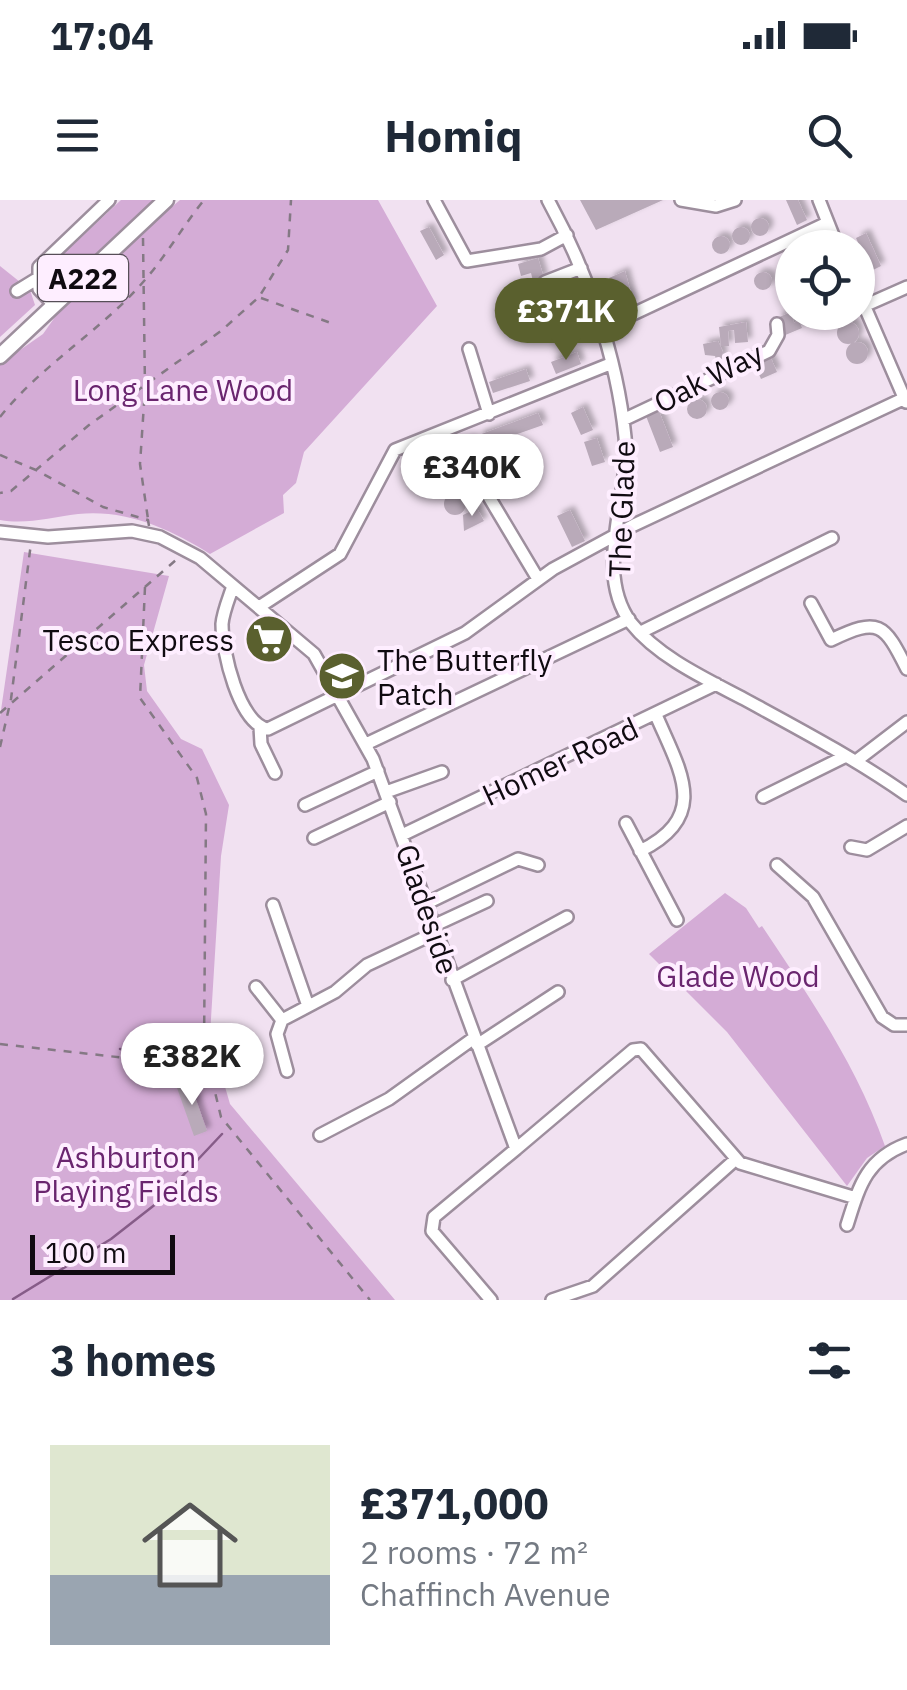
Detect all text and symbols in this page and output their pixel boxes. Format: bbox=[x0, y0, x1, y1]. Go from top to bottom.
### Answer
text: 17:04 bbox=[50, 11, 154, 60]
text: Homiq bbox=[384, 106, 523, 164]
icon: menu bbox=[50, 108, 105, 163]
icon: search bbox=[802, 108, 857, 163]
map controls bbox=[775, 230, 875, 330]
button: locate bbox=[775, 230, 875, 330]
road number: A222 bbox=[38, 255, 128, 301]
pin: £371K bbox=[496, 278, 636, 363]
text: £371K bbox=[517, 289, 615, 331]
street label: Oak Way bbox=[647, 333, 769, 421]
park label: Long Lane Wood bbox=[73, 370, 293, 409]
pin: £340K bbox=[402, 434, 542, 519]
street label: The Glade bbox=[599, 440, 643, 578]
text: £340K bbox=[423, 445, 521, 487]
supermarket icon: Tesco Express bbox=[243, 613, 295, 665]
place label: Tesco Express bbox=[42, 620, 234, 659]
place label: The Butterfly Patch bbox=[377, 640, 552, 713]
school or university icon: The Butterfly Patch bbox=[316, 650, 368, 702]
street label: Homer Road bbox=[476, 708, 644, 814]
street label: Gladeside bbox=[388, 839, 468, 979]
park label: Glade Wood bbox=[656, 956, 820, 995]
pin: £382K bbox=[122, 1023, 262, 1108]
text: £382K bbox=[143, 1034, 241, 1076]
park label: Ashburton Playing Fields bbox=[33, 1137, 219, 1210]
scale bar bbox=[30, 1230, 175, 1274]
text: 100 m bbox=[45, 1234, 126, 1271]
text: 3 homes bbox=[50, 1333, 216, 1388]
icon: filters bbox=[802, 1333, 857, 1388]
text: £371,000 bbox=[360, 1476, 549, 1531]
icon: home bbox=[130, 1485, 250, 1605]
text: 2 rooms · 72 m² bbox=[360, 1531, 588, 1573]
text: Chaffinch Avenue bbox=[360, 1573, 611, 1615]

